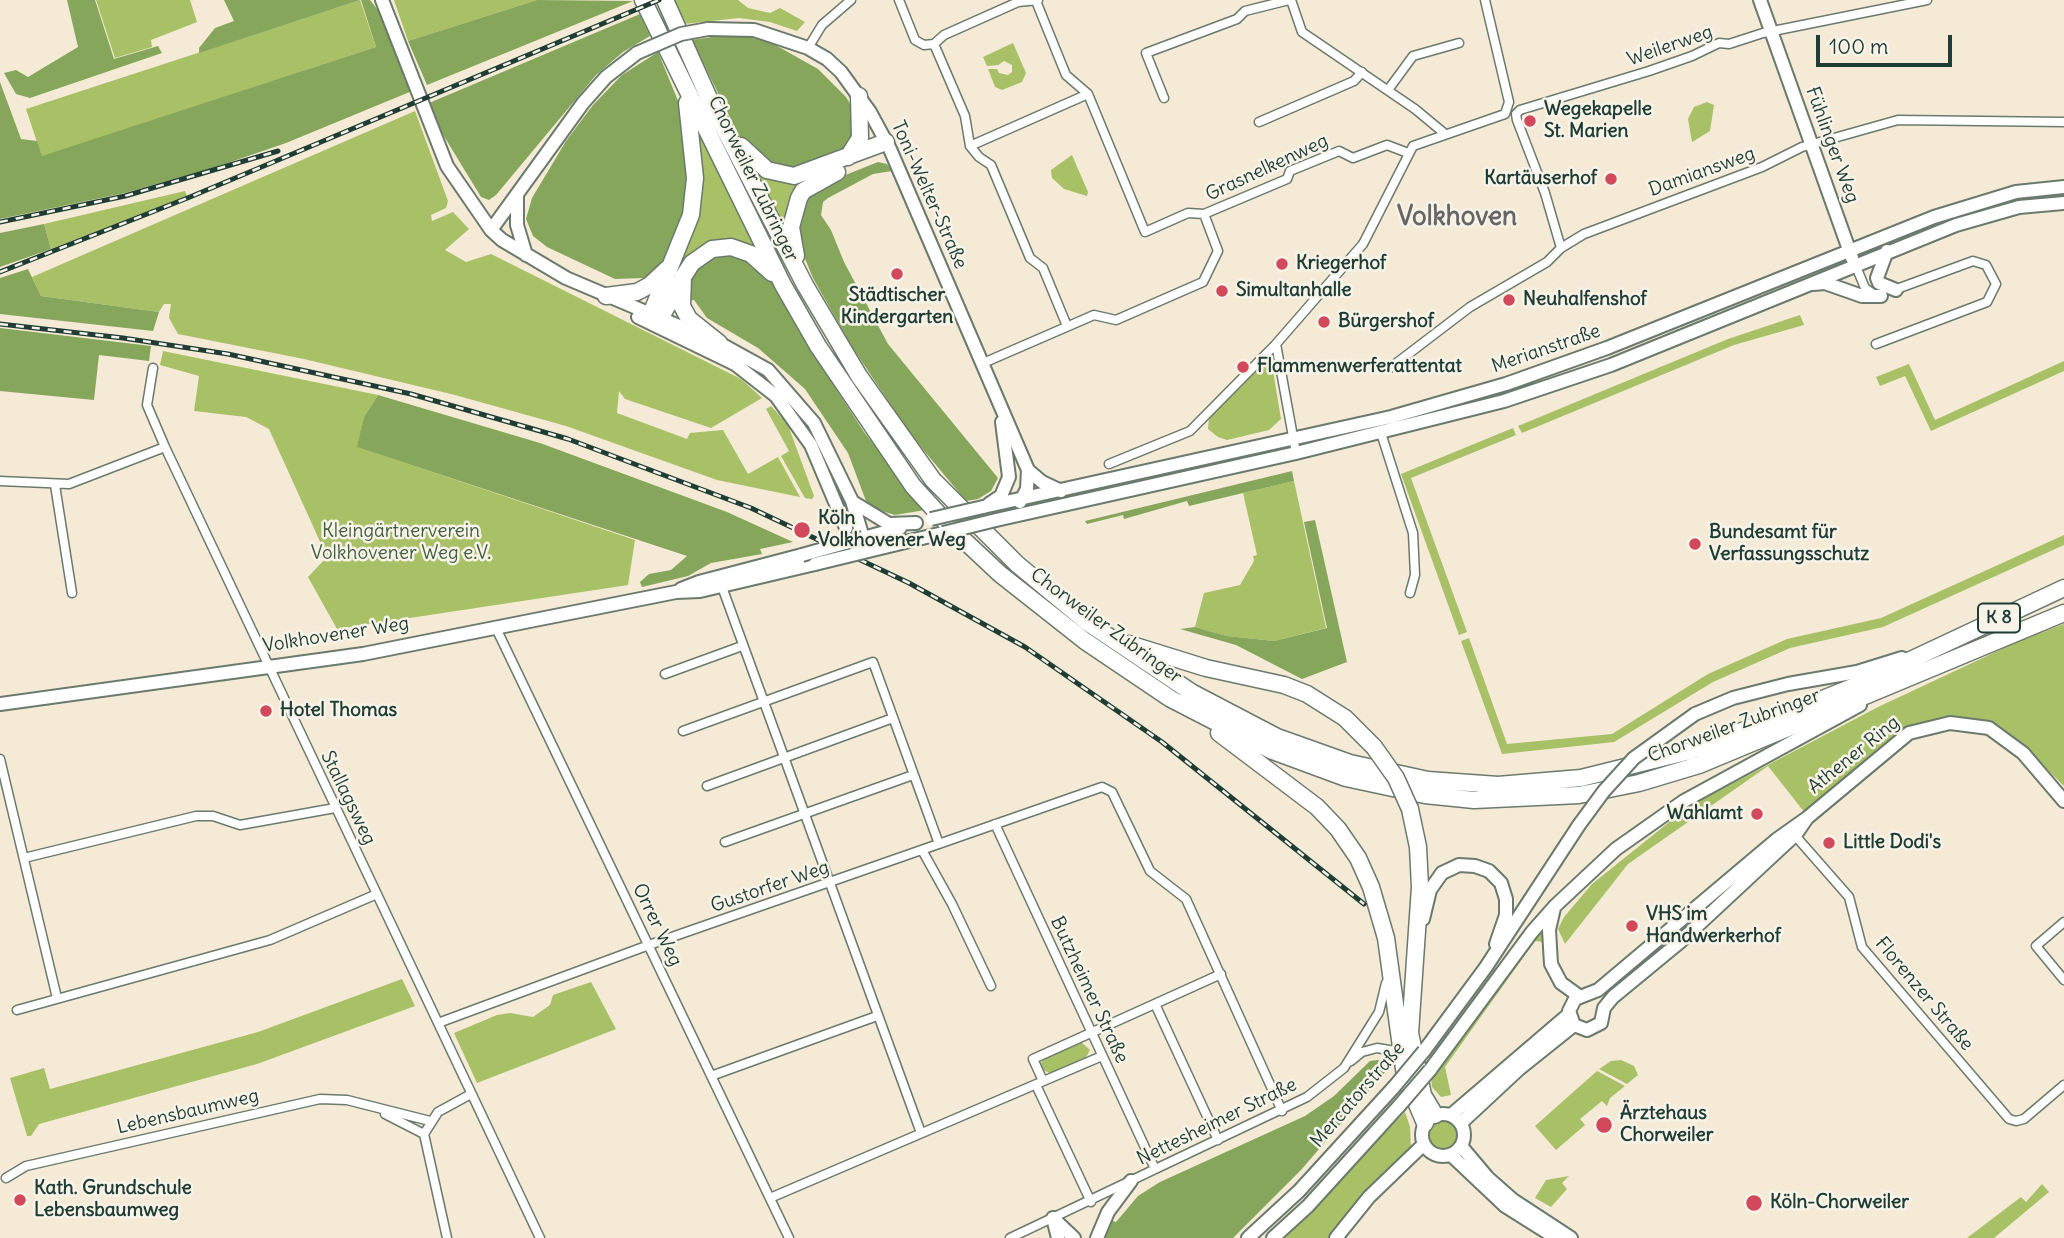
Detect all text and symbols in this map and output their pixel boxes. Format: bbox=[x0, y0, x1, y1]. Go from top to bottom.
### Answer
street label: Weilerweg bbox=[1624, 21, 1716, 71]
scale bar bbox=[1819, 21, 1955, 65]
text: 100 m bbox=[1829, 33, 1888, 60]
street label: Fühlinger Weg bbox=[1800, 84, 1864, 206]
street label: Chorweiler Zubringer bbox=[703, 92, 803, 266]
place label: Wegekapelle St. Marien bbox=[1544, 99, 1652, 143]
marker: Wegekapelle St. Marien bbox=[1522, 113, 1538, 129]
street label: Toni-Welter-Straße bbox=[886, 117, 972, 273]
street label: Grasnelkenweg bbox=[1202, 130, 1332, 206]
street label: Damiansweg bbox=[1646, 142, 1758, 202]
place label: Kartäuserhof bbox=[1484, 168, 1597, 190]
marker: Kartäuserhof bbox=[1603, 171, 1619, 187]
district label: Volkhoven bbox=[1397, 202, 1517, 234]
place label: Kriegerhof bbox=[1296, 253, 1386, 275]
marker: Kriegerhof bbox=[1274, 256, 1290, 272]
marker: Städtischer Kindergarten bbox=[889, 266, 905, 282]
place label: Simultanhalle bbox=[1236, 280, 1352, 302]
marker: Simultanhalle bbox=[1214, 283, 1230, 299]
place label: Städtischer Kindergarten bbox=[841, 285, 953, 329]
place label: Neuhalfenshof bbox=[1523, 289, 1647, 311]
marker: Neuhalfenshof bbox=[1501, 292, 1517, 308]
place label: Bürgershof bbox=[1338, 311, 1434, 333]
marker: Bürgershof bbox=[1316, 314, 1332, 330]
street label: Merianstraße bbox=[1489, 320, 1603, 378]
place label: Flammenwerferattentat bbox=[1257, 356, 1462, 378]
marker: Flammenwerferattentat bbox=[1235, 359, 1251, 375]
place label: Köln Volkhovener Weg bbox=[818, 508, 966, 552]
marker: Köln Volkhovener Weg bbox=[792, 520, 812, 540]
park label: Kleingärtnerverein Volkhovener Weg e.V. bbox=[311, 521, 491, 565]
place label: Bundesamt für Verfassungsschutz bbox=[1709, 522, 1869, 566]
marker: Bundesamt für Verfassungsschutz bbox=[1687, 536, 1703, 552]
street label: Chorweiler Zubringer bbox=[1026, 563, 1186, 689]
road number: K 8 bbox=[1978, 604, 2020, 632]
street label: Volkhovener Weg bbox=[261, 612, 411, 658]
street label: Chorweiler Zubringer bbox=[1645, 684, 1823, 768]
place label: Hotel Thomas bbox=[280, 700, 397, 722]
marker: Hotel Thomas bbox=[258, 703, 274, 719]
street label: Athener Ring bbox=[1804, 711, 1904, 799]
street label: Stallagsweg bbox=[315, 747, 381, 849]
place label: Wahlamt bbox=[1667, 803, 1743, 825]
marker: Wahlamt bbox=[1749, 806, 1765, 822]
place label: Little Dodi's bbox=[1843, 832, 1941, 854]
marker: Little Dodi's bbox=[1821, 835, 1837, 851]
street label: Gustorfer Weg bbox=[708, 856, 832, 918]
street label: Orrer Weg bbox=[627, 880, 687, 970]
place label: VHS im Handwerkerhof bbox=[1646, 904, 1781, 948]
street label: Butzheimer Straße bbox=[1045, 913, 1133, 1067]
marker: VHS im Handwerkerhof bbox=[1624, 918, 1640, 934]
street label: Florenzer Straße bbox=[1870, 933, 1978, 1055]
street label: Mercatorstraße bbox=[1306, 1038, 1410, 1152]
street label: Nettesheimer Straße bbox=[1133, 1073, 1301, 1171]
street label: Lebensbaumweg bbox=[115, 1085, 261, 1139]
place label: Ärztehaus Chorweiler bbox=[1620, 1103, 1714, 1147]
marker: Ärztehaus Chorweiler bbox=[1594, 1115, 1614, 1135]
place label: Kath. Grundschule Lebensbaumweg bbox=[34, 1178, 192, 1222]
marker: Kath. Grundschule Lebensbaumweg bbox=[12, 1192, 28, 1208]
place label: Köln-Chorweiler bbox=[1770, 1192, 1909, 1214]
marker: Köln-Chorweiler bbox=[1744, 1193, 1764, 1213]

